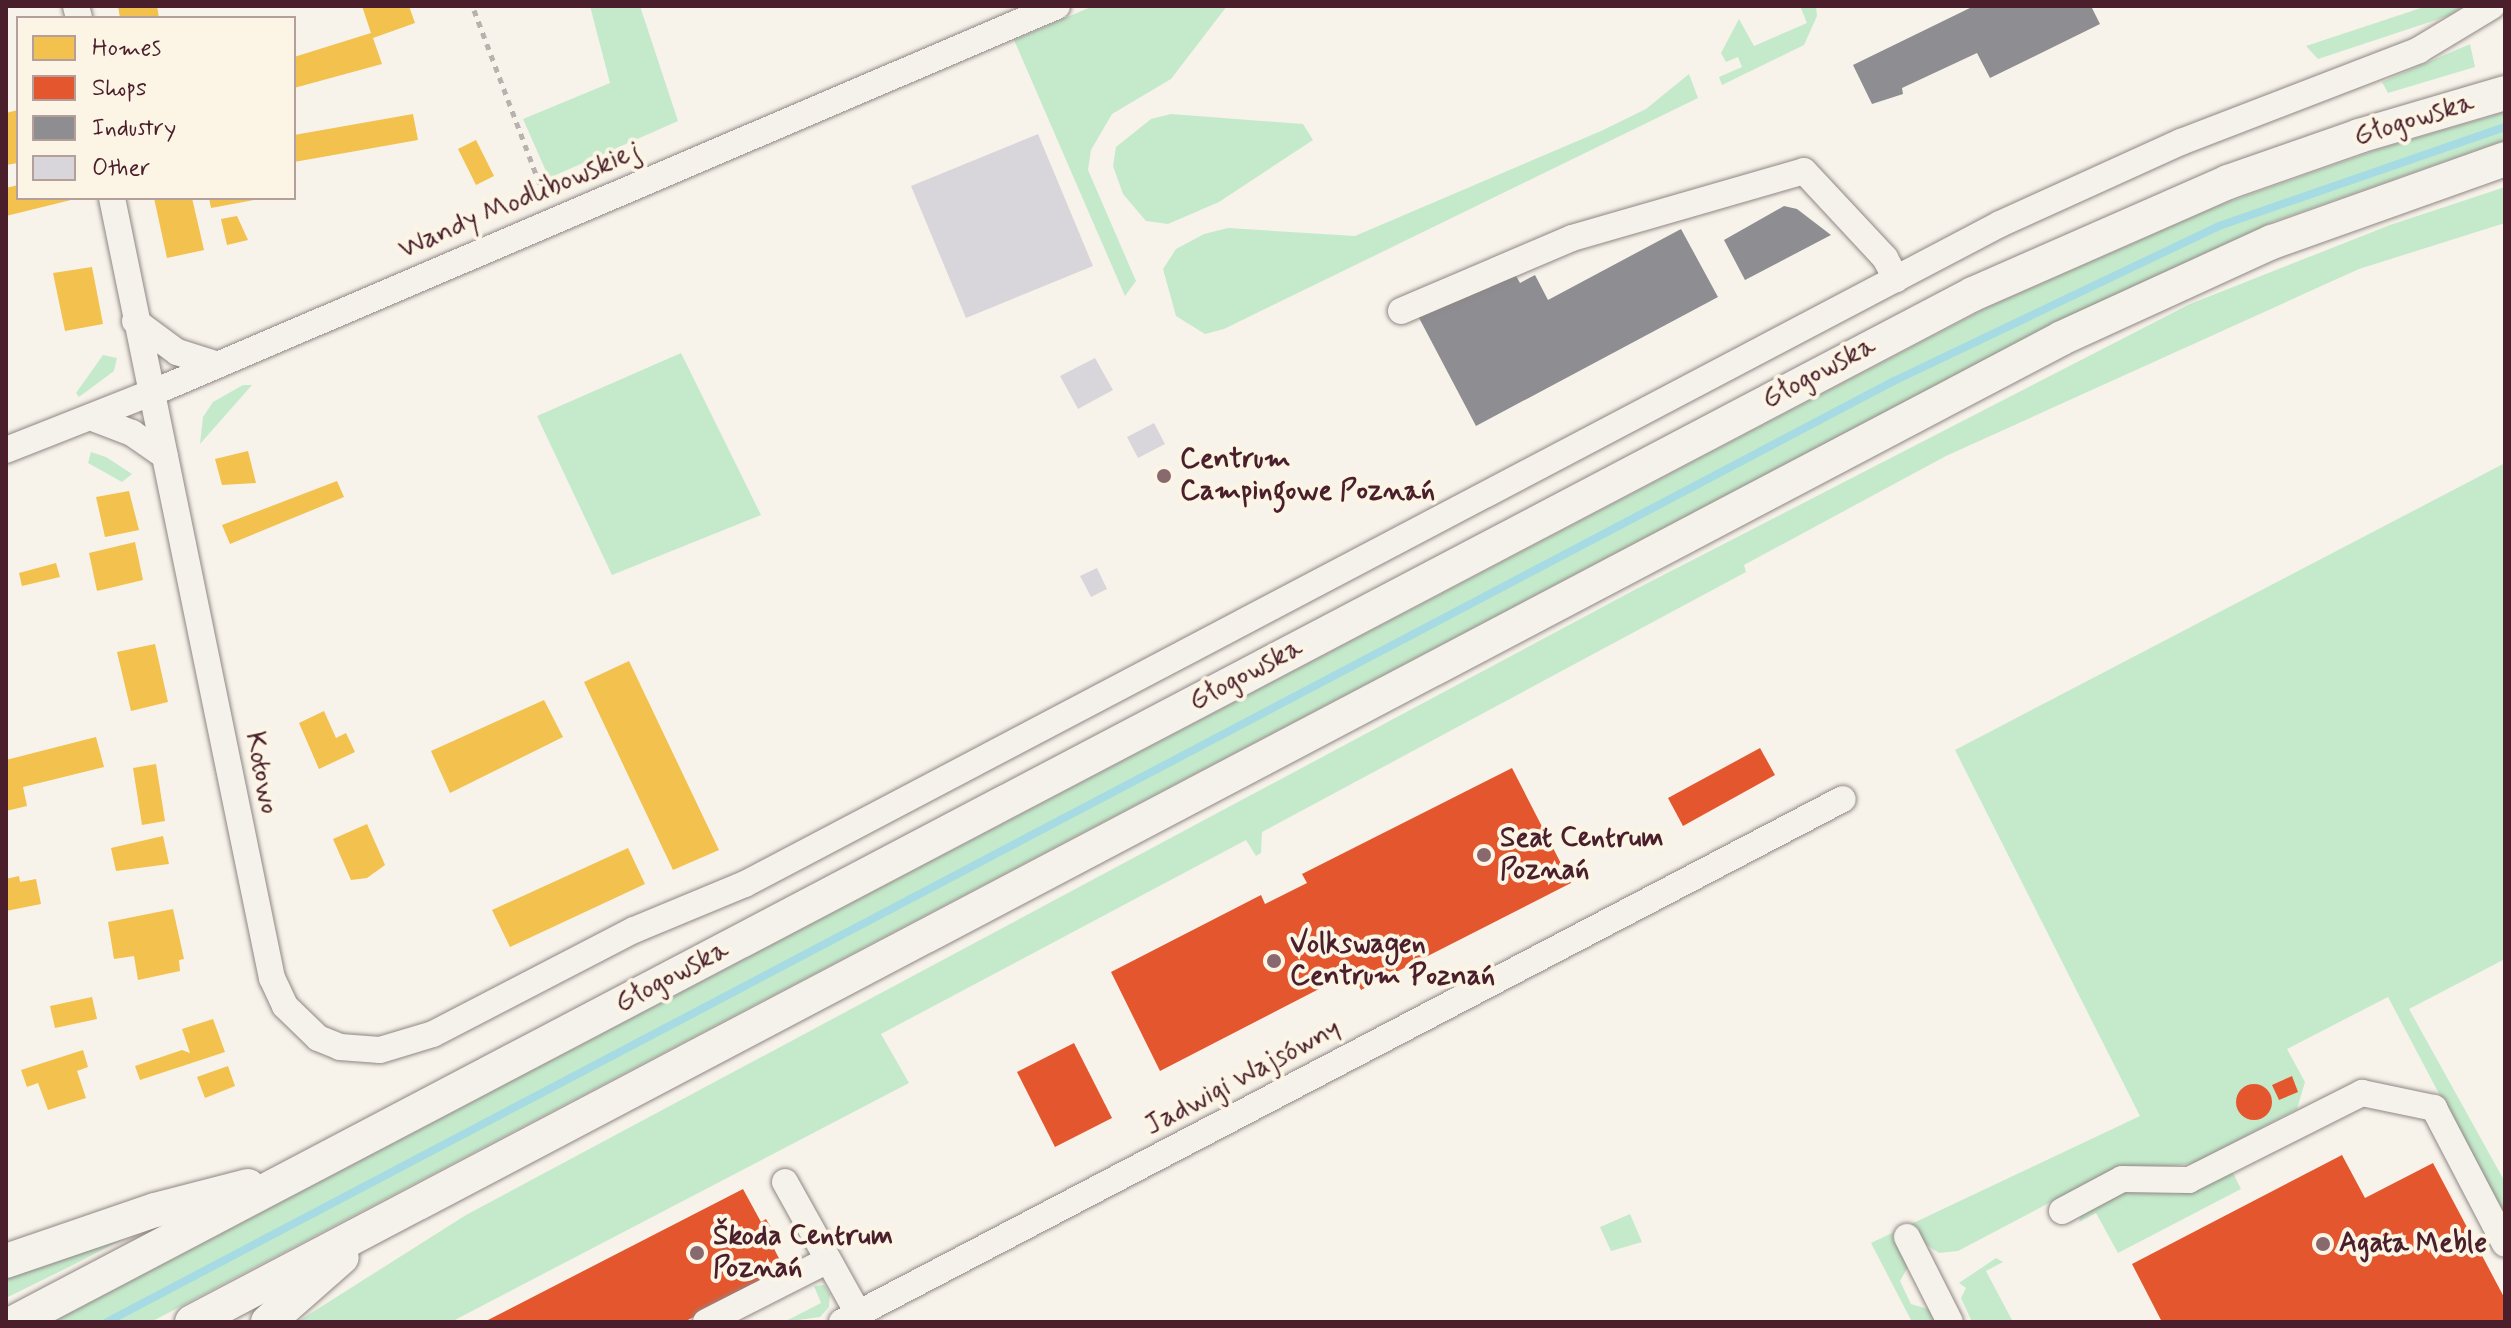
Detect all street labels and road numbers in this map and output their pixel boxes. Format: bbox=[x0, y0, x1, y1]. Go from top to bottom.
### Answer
street label: Głogowska bbox=[2350, 86, 2478, 154]
street label: Wandy Modlibowskiej bbox=[395, 135, 645, 267]
street label: Głogowska bbox=[1756, 329, 1882, 417]
street label: Głogowska bbox=[1183, 631, 1309, 719]
street label: Kotowo bbox=[237, 729, 285, 817]
street label: Głogowska bbox=[609, 933, 735, 1021]
street label: Jadwigi Wajsówny bbox=[1138, 1011, 1348, 1145]

